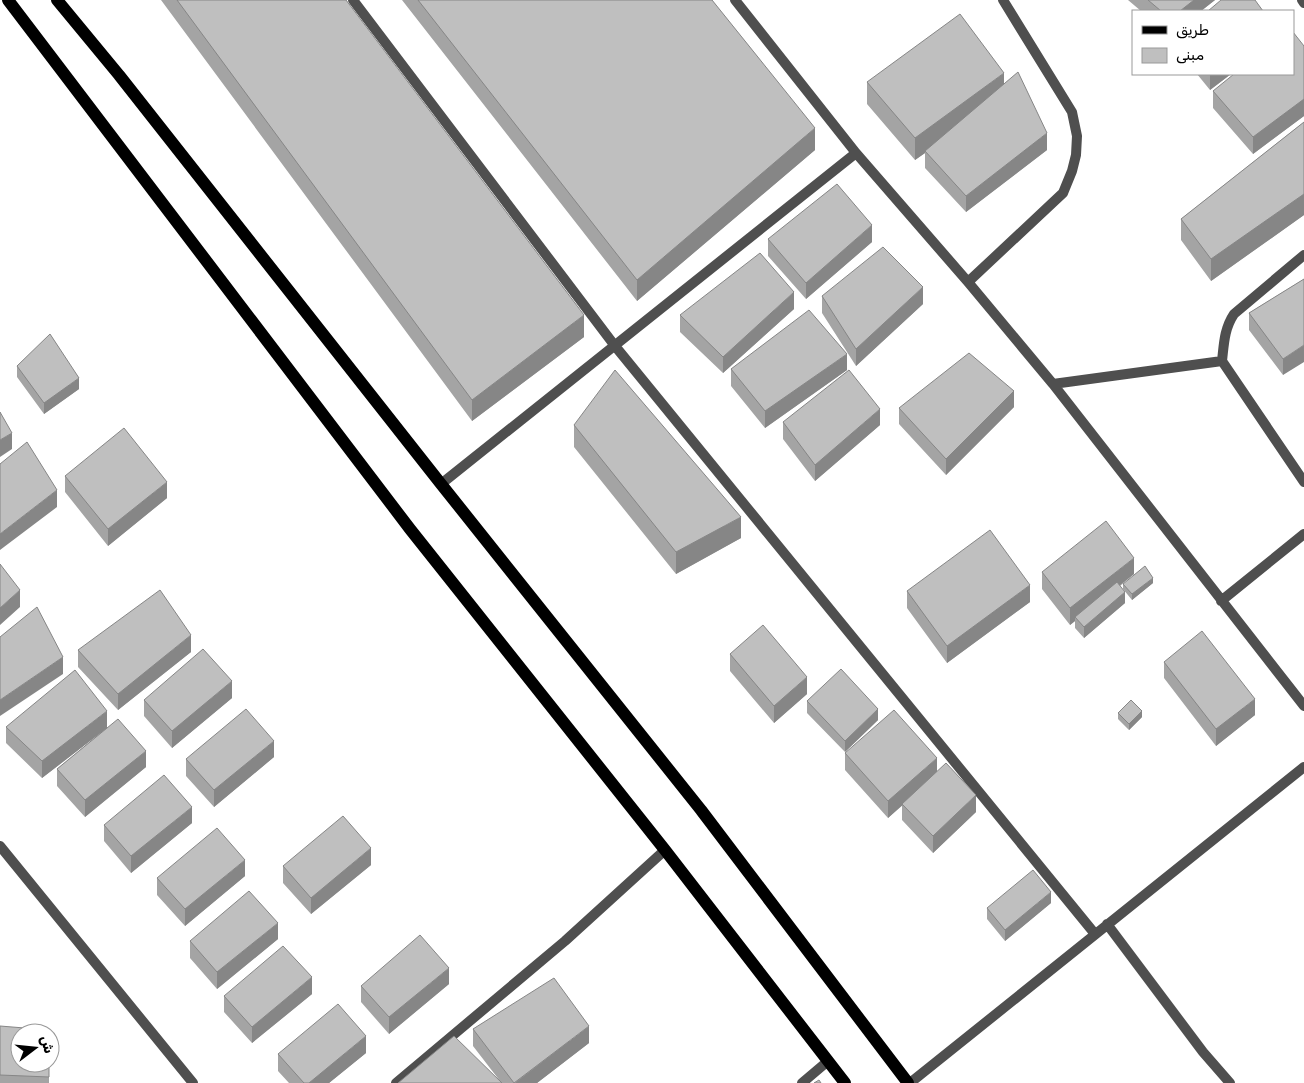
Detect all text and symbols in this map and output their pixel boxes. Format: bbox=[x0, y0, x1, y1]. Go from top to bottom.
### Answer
legend bbox=[1132, 10, 1294, 75]
text: طريق bbox=[1176, 21, 1209, 39]
text: مبنى bbox=[1176, 46, 1204, 64]
north arrow bbox=[10, 1023, 60, 1073]
text: ش bbox=[36, 1034, 58, 1056]

